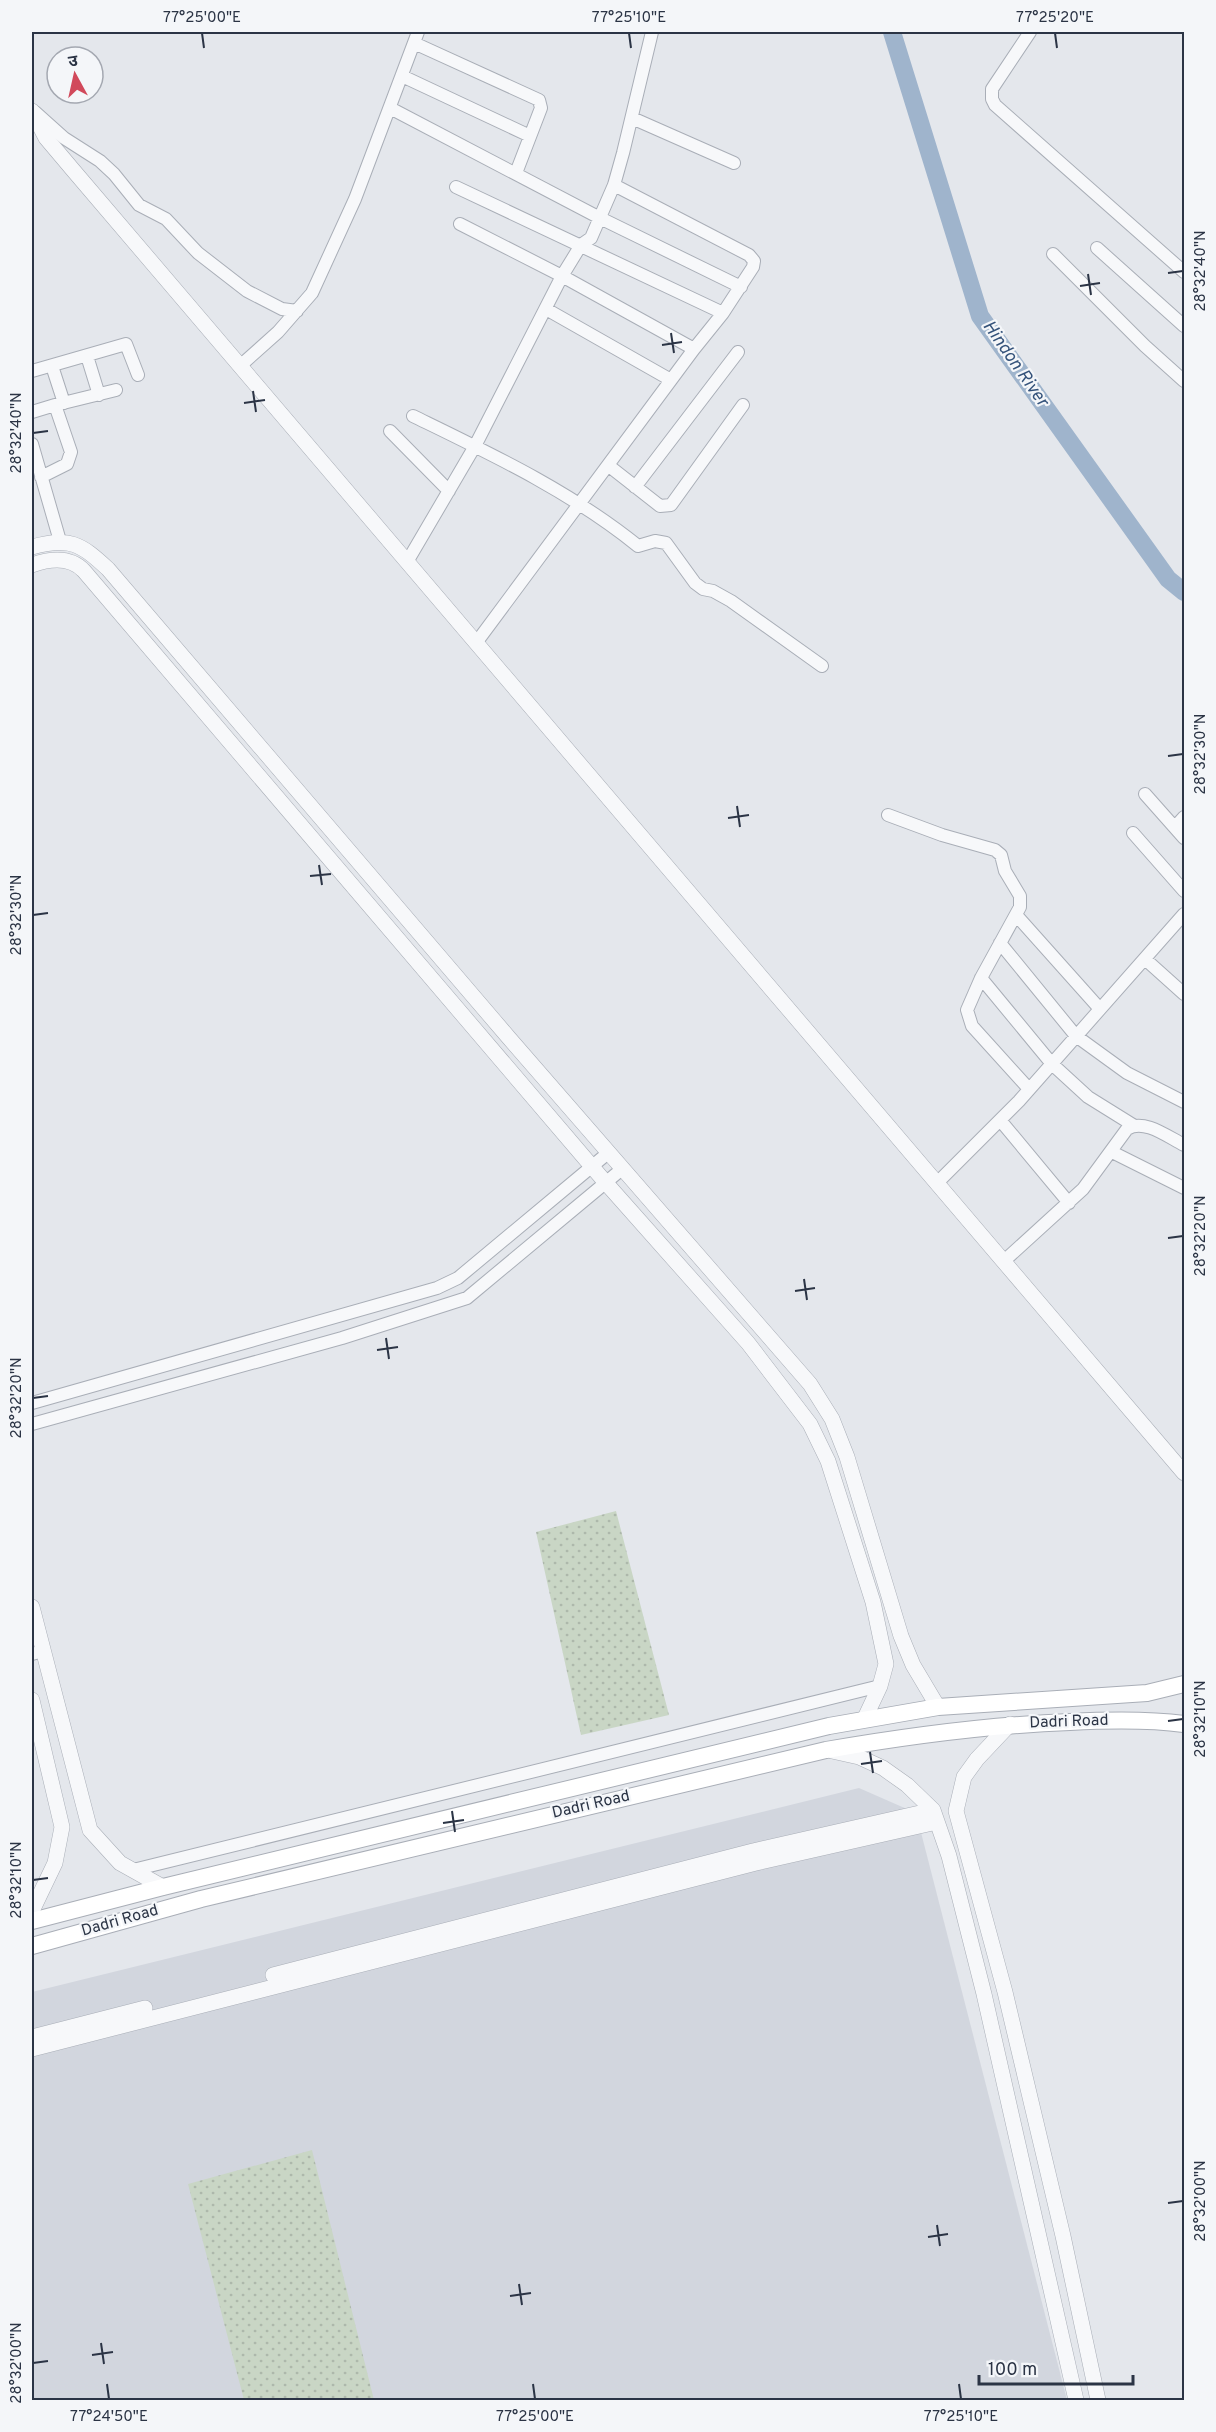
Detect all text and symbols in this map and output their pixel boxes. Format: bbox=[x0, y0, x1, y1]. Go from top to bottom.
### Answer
text: 77°25'00"E bbox=[163, 9, 241, 28]
text: 77°25'10"E bbox=[592, 9, 666, 28]
text: 77°25'20"E bbox=[1016, 9, 1094, 28]
north arrow bbox=[45, 45, 105, 105]
text: उ bbox=[67, 51, 80, 73]
text: 28°32'40"N bbox=[1192, 230, 1211, 312]
water label: Hindon River bbox=[977, 316, 1054, 413]
text: 28°32'40"N bbox=[8, 392, 27, 474]
text: 28°32'30"N bbox=[1192, 714, 1211, 794]
text: 28°32'30"N bbox=[8, 875, 27, 955]
text: 28°32'20"N bbox=[1192, 1195, 1211, 1277]
text: 28°32'20"N bbox=[8, 1357, 27, 1439]
text: 28°32'10"N bbox=[1192, 1680, 1211, 1758]
street label: Dadri Road bbox=[1029, 1711, 1109, 1733]
street label: Dadri Road bbox=[550, 1786, 632, 1824]
text: 28°32'10"N bbox=[8, 1841, 27, 1919]
street label: Dadri Road bbox=[79, 1900, 161, 1942]
text: 28°32'00"N bbox=[1192, 2160, 1211, 2242]
text: 28°32'00"N bbox=[8, 2322, 27, 2404]
scale bar bbox=[979, 2348, 1134, 2386]
text: 100 m bbox=[988, 2359, 1037, 2382]
text: 77°24'50"E bbox=[70, 2408, 148, 2427]
text: 77°25'00"E bbox=[496, 2408, 574, 2427]
text: 77°25'10"E bbox=[924, 2408, 998, 2427]

